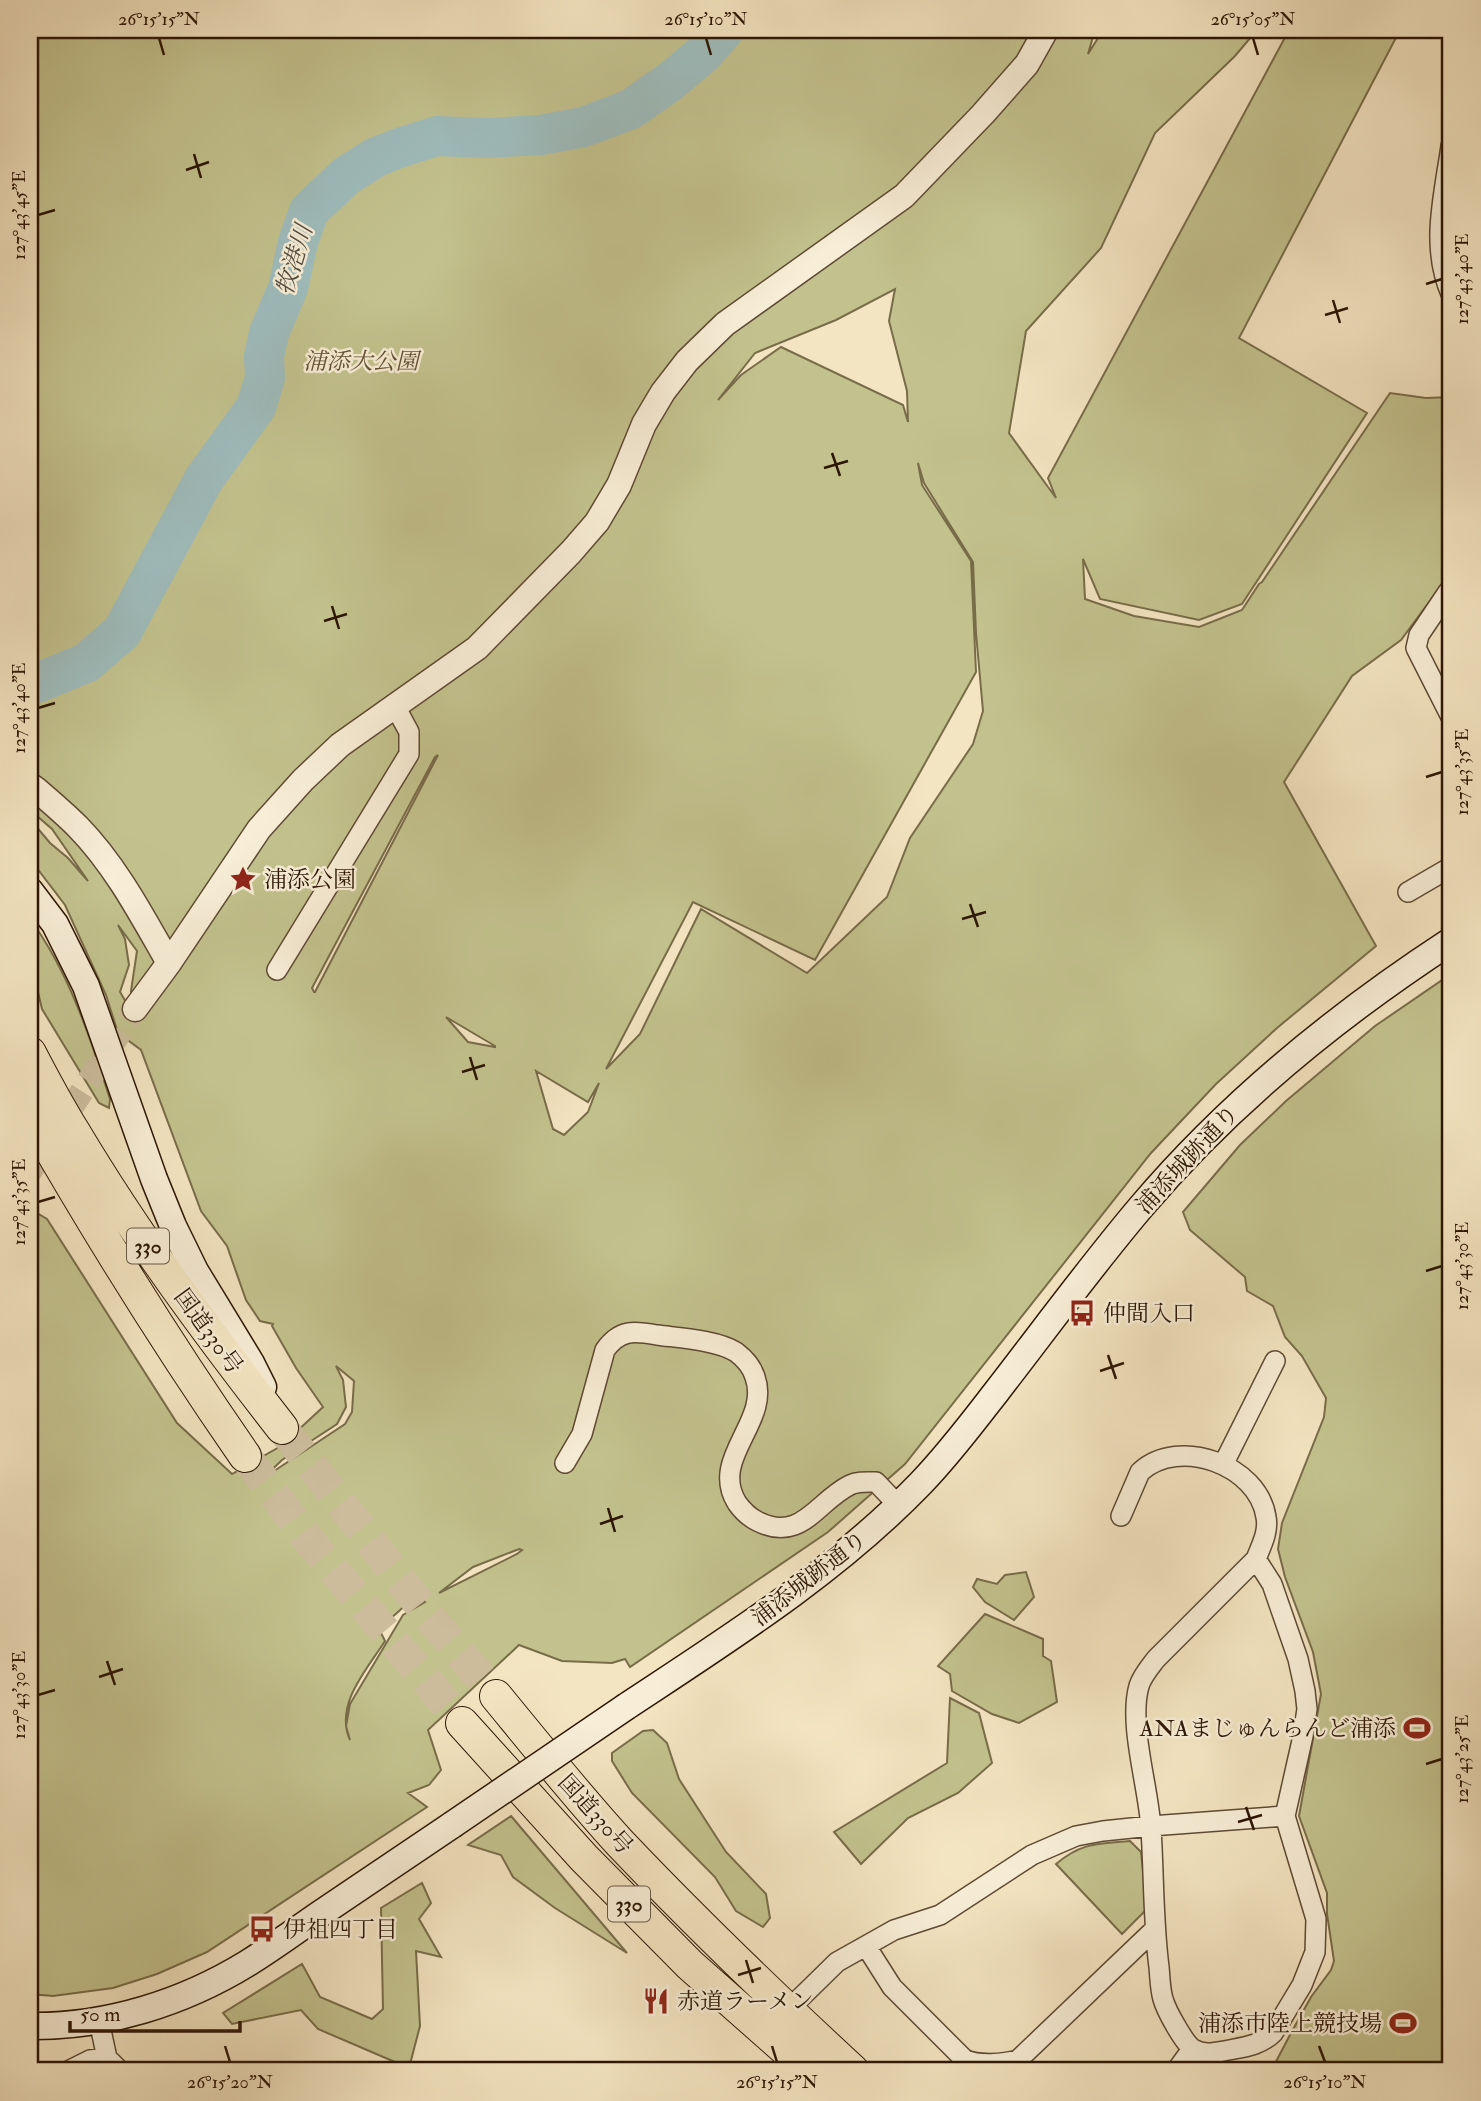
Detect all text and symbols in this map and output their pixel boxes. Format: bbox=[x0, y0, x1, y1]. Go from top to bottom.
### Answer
text: 26°15'15"N bbox=[118, 8, 200, 31]
text: 26°15'10"N bbox=[665, 8, 747, 31]
text: 26°15'05"N bbox=[1211, 8, 1295, 31]
text: 127°43'45"E bbox=[8, 170, 31, 260]
water label: 牧港川 bbox=[269, 218, 321, 299]
text: 127°43'40"E bbox=[1451, 233, 1474, 325]
park label: 浦添大公園 bbox=[304, 347, 423, 376]
text: 127°43'40"E bbox=[8, 662, 31, 754]
text: 127°43'35"E bbox=[1451, 728, 1474, 815]
place icon: 浦添公園 bbox=[228, 864, 258, 894]
place label: 浦添公園 bbox=[264, 865, 356, 894]
street label: 浦添城跡通り bbox=[1130, 1099, 1245, 1220]
text: 127°43'35"E bbox=[8, 1158, 31, 1245]
text: 127°43'30"E bbox=[1451, 1222, 1474, 1310]
road number: 330 bbox=[127, 1228, 169, 1264]
street label: 国道330号 bbox=[168, 1283, 249, 1380]
bus stop icon: 仲間入口 bbox=[1067, 1298, 1097, 1328]
place label: 仲間入口 bbox=[1103, 1299, 1195, 1328]
street label: 浦添城跡通り bbox=[746, 1524, 873, 1632]
text: 127°43'30"E bbox=[8, 1651, 31, 1739]
sports icon: ANAまじゅんらんど浦添 bbox=[1402, 1713, 1432, 1743]
place label: ANAまじゅんらんど浦添 bbox=[1139, 1714, 1396, 1743]
text: 127°43'25"E bbox=[1451, 1714, 1474, 1804]
street label: 国道330号 bbox=[552, 1768, 639, 1861]
road number: 330 bbox=[608, 1886, 650, 1922]
bus stop icon: 伊祖四丁目 bbox=[247, 1914, 277, 1944]
place label: 伊祖四丁目 bbox=[283, 1915, 398, 1944]
restaurant icon: 赤道ラーメン bbox=[641, 1986, 671, 2016]
place label: 赤道ラーメン bbox=[677, 1987, 814, 2016]
scale bar bbox=[70, 1989, 240, 2033]
text: 50 m bbox=[80, 2001, 121, 2028]
sports icon: 浦添市陸上競技場 bbox=[1388, 2008, 1418, 2038]
place label: 浦添市陸上競技場 bbox=[1198, 2009, 1382, 2038]
text: 26°15'20"N bbox=[187, 2071, 273, 2094]
text: 26°15'15"N bbox=[736, 2071, 818, 2094]
text: 26°15'10"N bbox=[1284, 2071, 1366, 2094]

